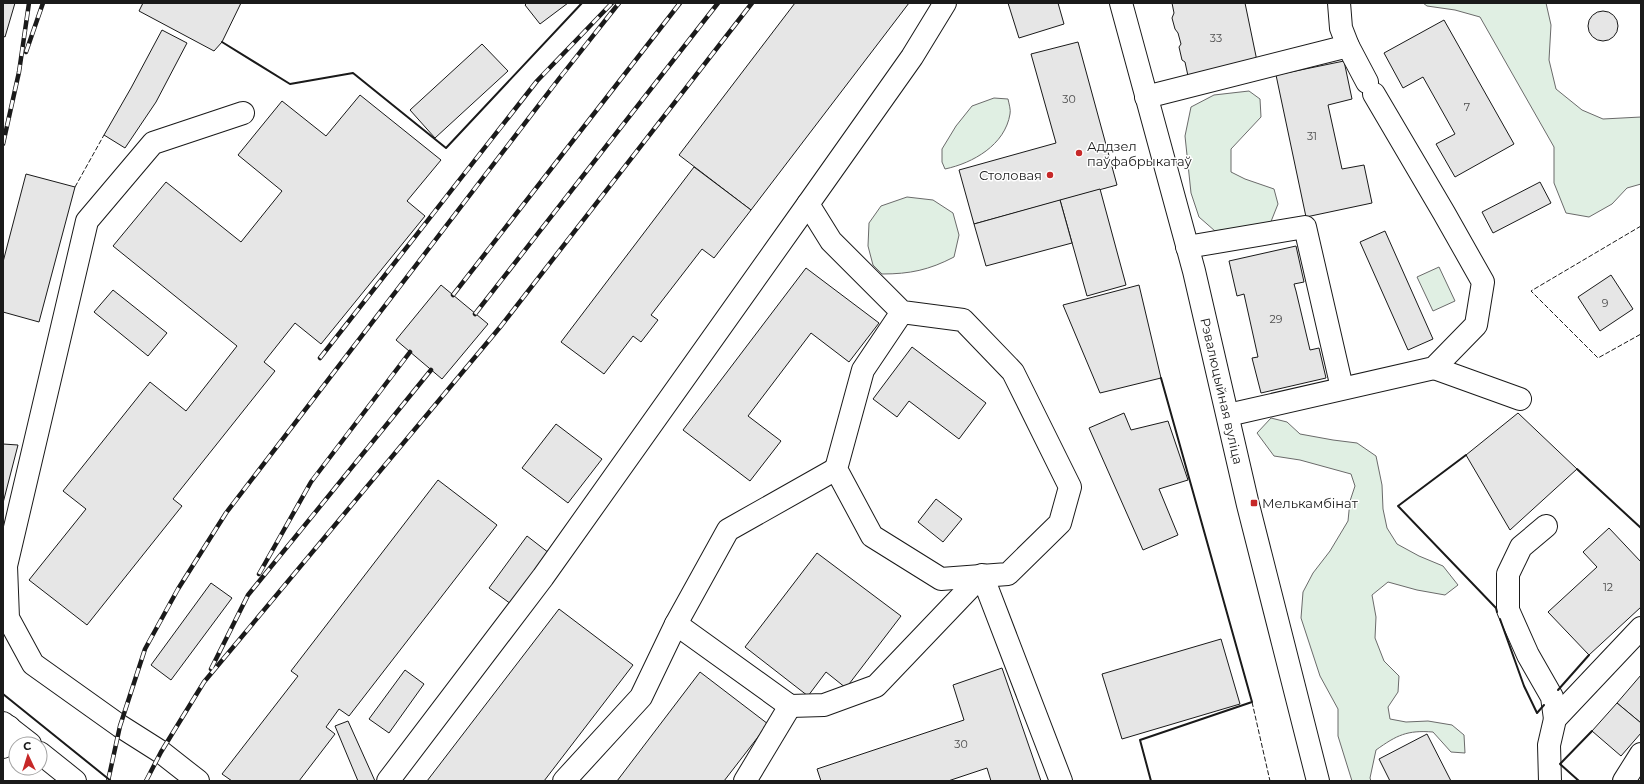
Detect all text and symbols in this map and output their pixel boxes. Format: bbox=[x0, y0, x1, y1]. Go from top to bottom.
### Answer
house number: 33 bbox=[1210, 31, 1222, 45]
house number: 30 bbox=[1062, 92, 1076, 106]
house number: 7 bbox=[1464, 100, 1470, 114]
house number: 31 bbox=[1307, 129, 1317, 143]
place label: Аддзел паўфабрыкатаў bbox=[1087, 138, 1193, 169]
marker: Аддзел паўфабрыкатаў bbox=[1074, 148, 1084, 158]
place label: Столовая bbox=[979, 167, 1042, 183]
marker: Столовая bbox=[1045, 170, 1055, 180]
house number: 9 bbox=[1602, 296, 1609, 310]
house number: 29 bbox=[1270, 312, 1283, 326]
street label: Рэвалюцыйная вуліца bbox=[1197, 316, 1247, 466]
place label: Мелькамбінат bbox=[1262, 495, 1359, 511]
marker: Мелькамбінат bbox=[1249, 498, 1259, 508]
house number: 12 bbox=[1603, 580, 1613, 594]
north arrow bbox=[8, 736, 48, 776]
house number: 30 bbox=[954, 737, 968, 751]
text: С bbox=[23, 739, 32, 753]

